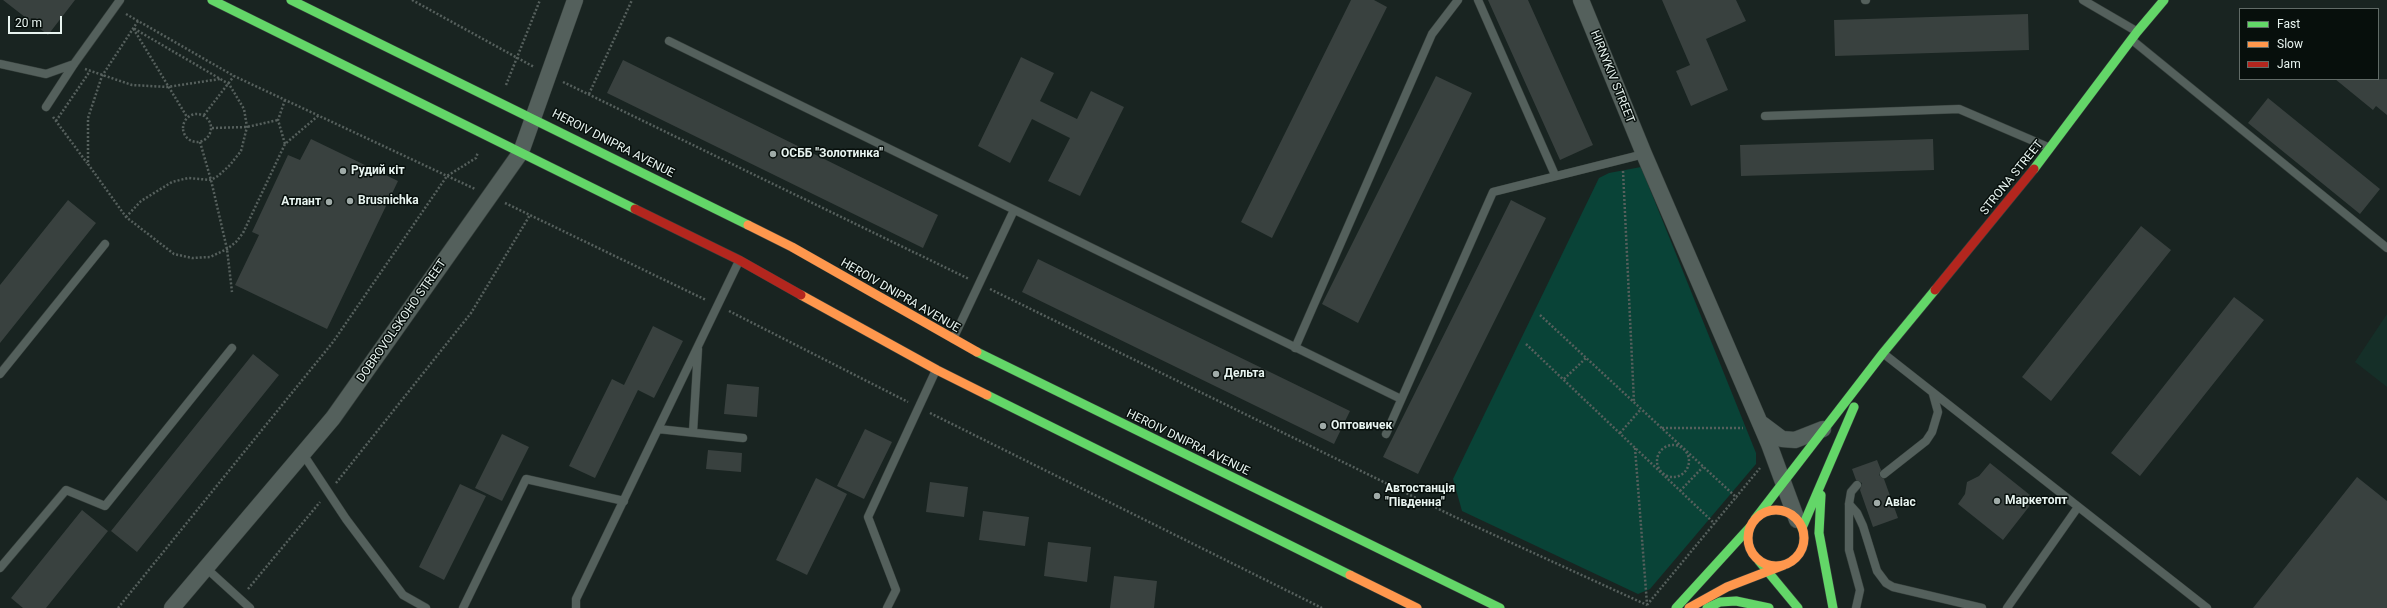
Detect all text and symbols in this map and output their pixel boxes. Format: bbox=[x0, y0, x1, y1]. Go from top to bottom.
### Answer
scale bar bbox=[10, 8, 64, 34]
legend bbox=[2239, 8, 2379, 80]
text: 20 m bbox=[15, 16, 42, 30]
text: Fast bbox=[2277, 17, 2300, 31]
street label: HIRNYKIV STREET bbox=[1587, 28, 1637, 126]
text: Slow bbox=[2277, 37, 2303, 51]
text: Jam bbox=[2277, 57, 2301, 71]
street label: HEROIV DNIPRA AVENUE bbox=[549, 107, 677, 181]
street label: STRONA STREET bbox=[1977, 138, 2047, 218]
place label: ОСББ "Золотинка" bbox=[781, 147, 883, 161]
marker: ОСББ "Золотинка" bbox=[768, 149, 778, 159]
place label: Рудий кіт bbox=[351, 164, 405, 178]
marker: Рудий кіт bbox=[338, 166, 348, 176]
place label: Brusnichka bbox=[358, 194, 419, 208]
place label: Атлант bbox=[281, 195, 321, 209]
marker: Brusnichka bbox=[345, 196, 355, 206]
marker: Атлант bbox=[324, 197, 334, 207]
street label: HEROIV DNIPRA AVENUE bbox=[838, 256, 962, 336]
street label: DOBROVOLSKOHO STREET bbox=[354, 257, 450, 385]
place label: Дельта bbox=[1224, 367, 1265, 381]
marker: Дельта bbox=[1211, 369, 1221, 379]
street label: HEROIV DNIPRA AVENUE bbox=[1124, 407, 1252, 479]
place label: Оптовичек bbox=[1331, 419, 1392, 433]
marker: Оптовичек bbox=[1318, 421, 1328, 431]
place label: Автостанція "Південна" bbox=[1385, 482, 1455, 510]
marker: Автостанція "Південна" bbox=[1372, 491, 1382, 501]
place label: Маркетопт bbox=[2005, 494, 2067, 508]
place label: Авіас bbox=[1885, 496, 1916, 510]
marker: Маркетопт bbox=[1992, 496, 2002, 506]
marker: Авіас bbox=[1872, 498, 1882, 508]

